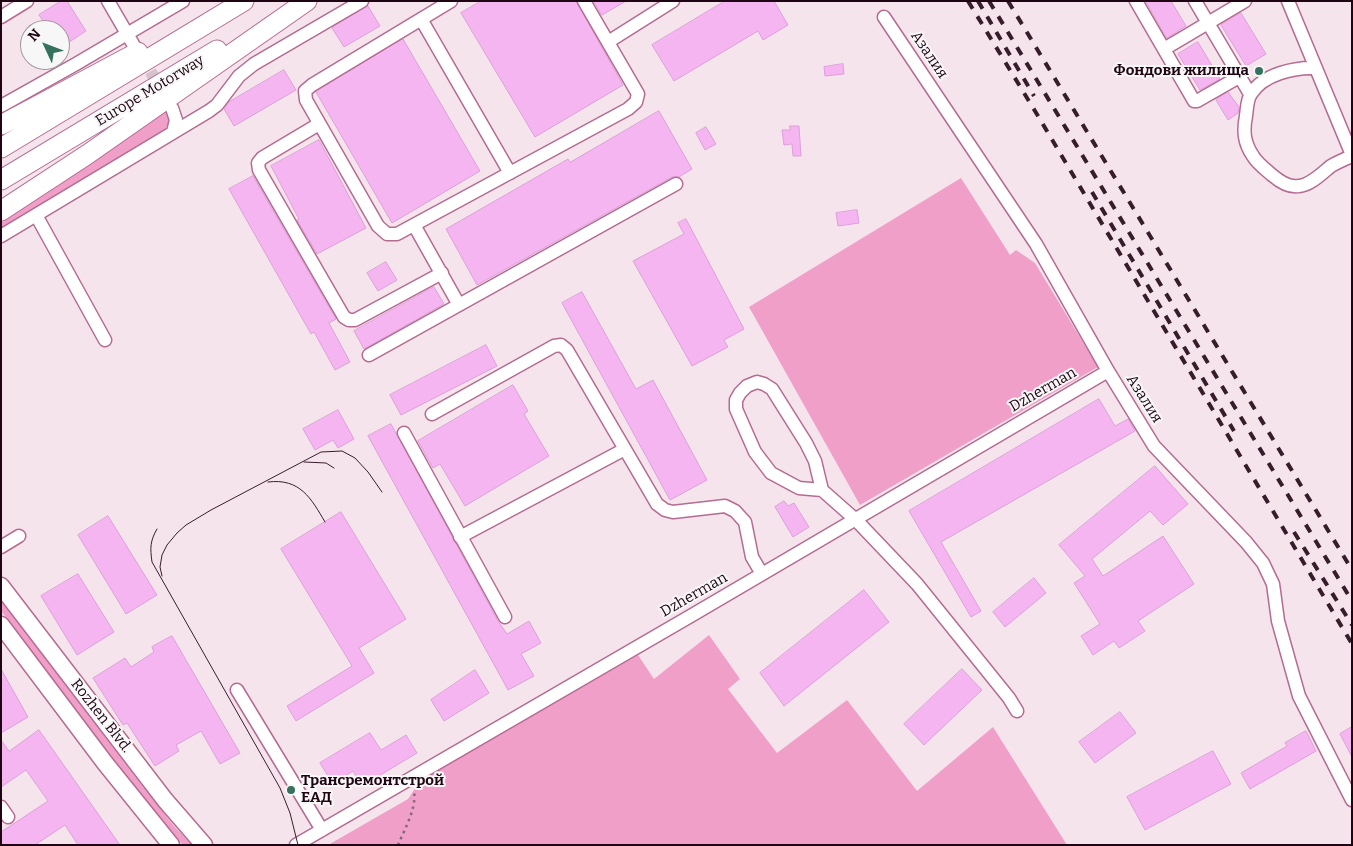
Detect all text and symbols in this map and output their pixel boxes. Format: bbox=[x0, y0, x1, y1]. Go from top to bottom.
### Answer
north arrow bbox=[20, 20, 70, 70]
text: N bbox=[24, 25, 44, 45]
street label: Азалия bbox=[907, 28, 951, 82]
street label: Europe Motorway bbox=[93, 52, 207, 130]
place label: Фондови жилища bbox=[1114, 62, 1249, 80]
marker: Фондови жилища bbox=[1253, 65, 1265, 77]
street label: Dzherman bbox=[1006, 364, 1080, 416]
street label: Азалия bbox=[1122, 372, 1166, 426]
street label: Dzherman bbox=[657, 569, 731, 621]
street label: Rozhen Blvd. bbox=[67, 676, 135, 756]
place label: Трансремонтстрой ЕАД bbox=[301, 772, 444, 807]
marker: Трансремонтстрой ЕАД bbox=[285, 784, 297, 796]

